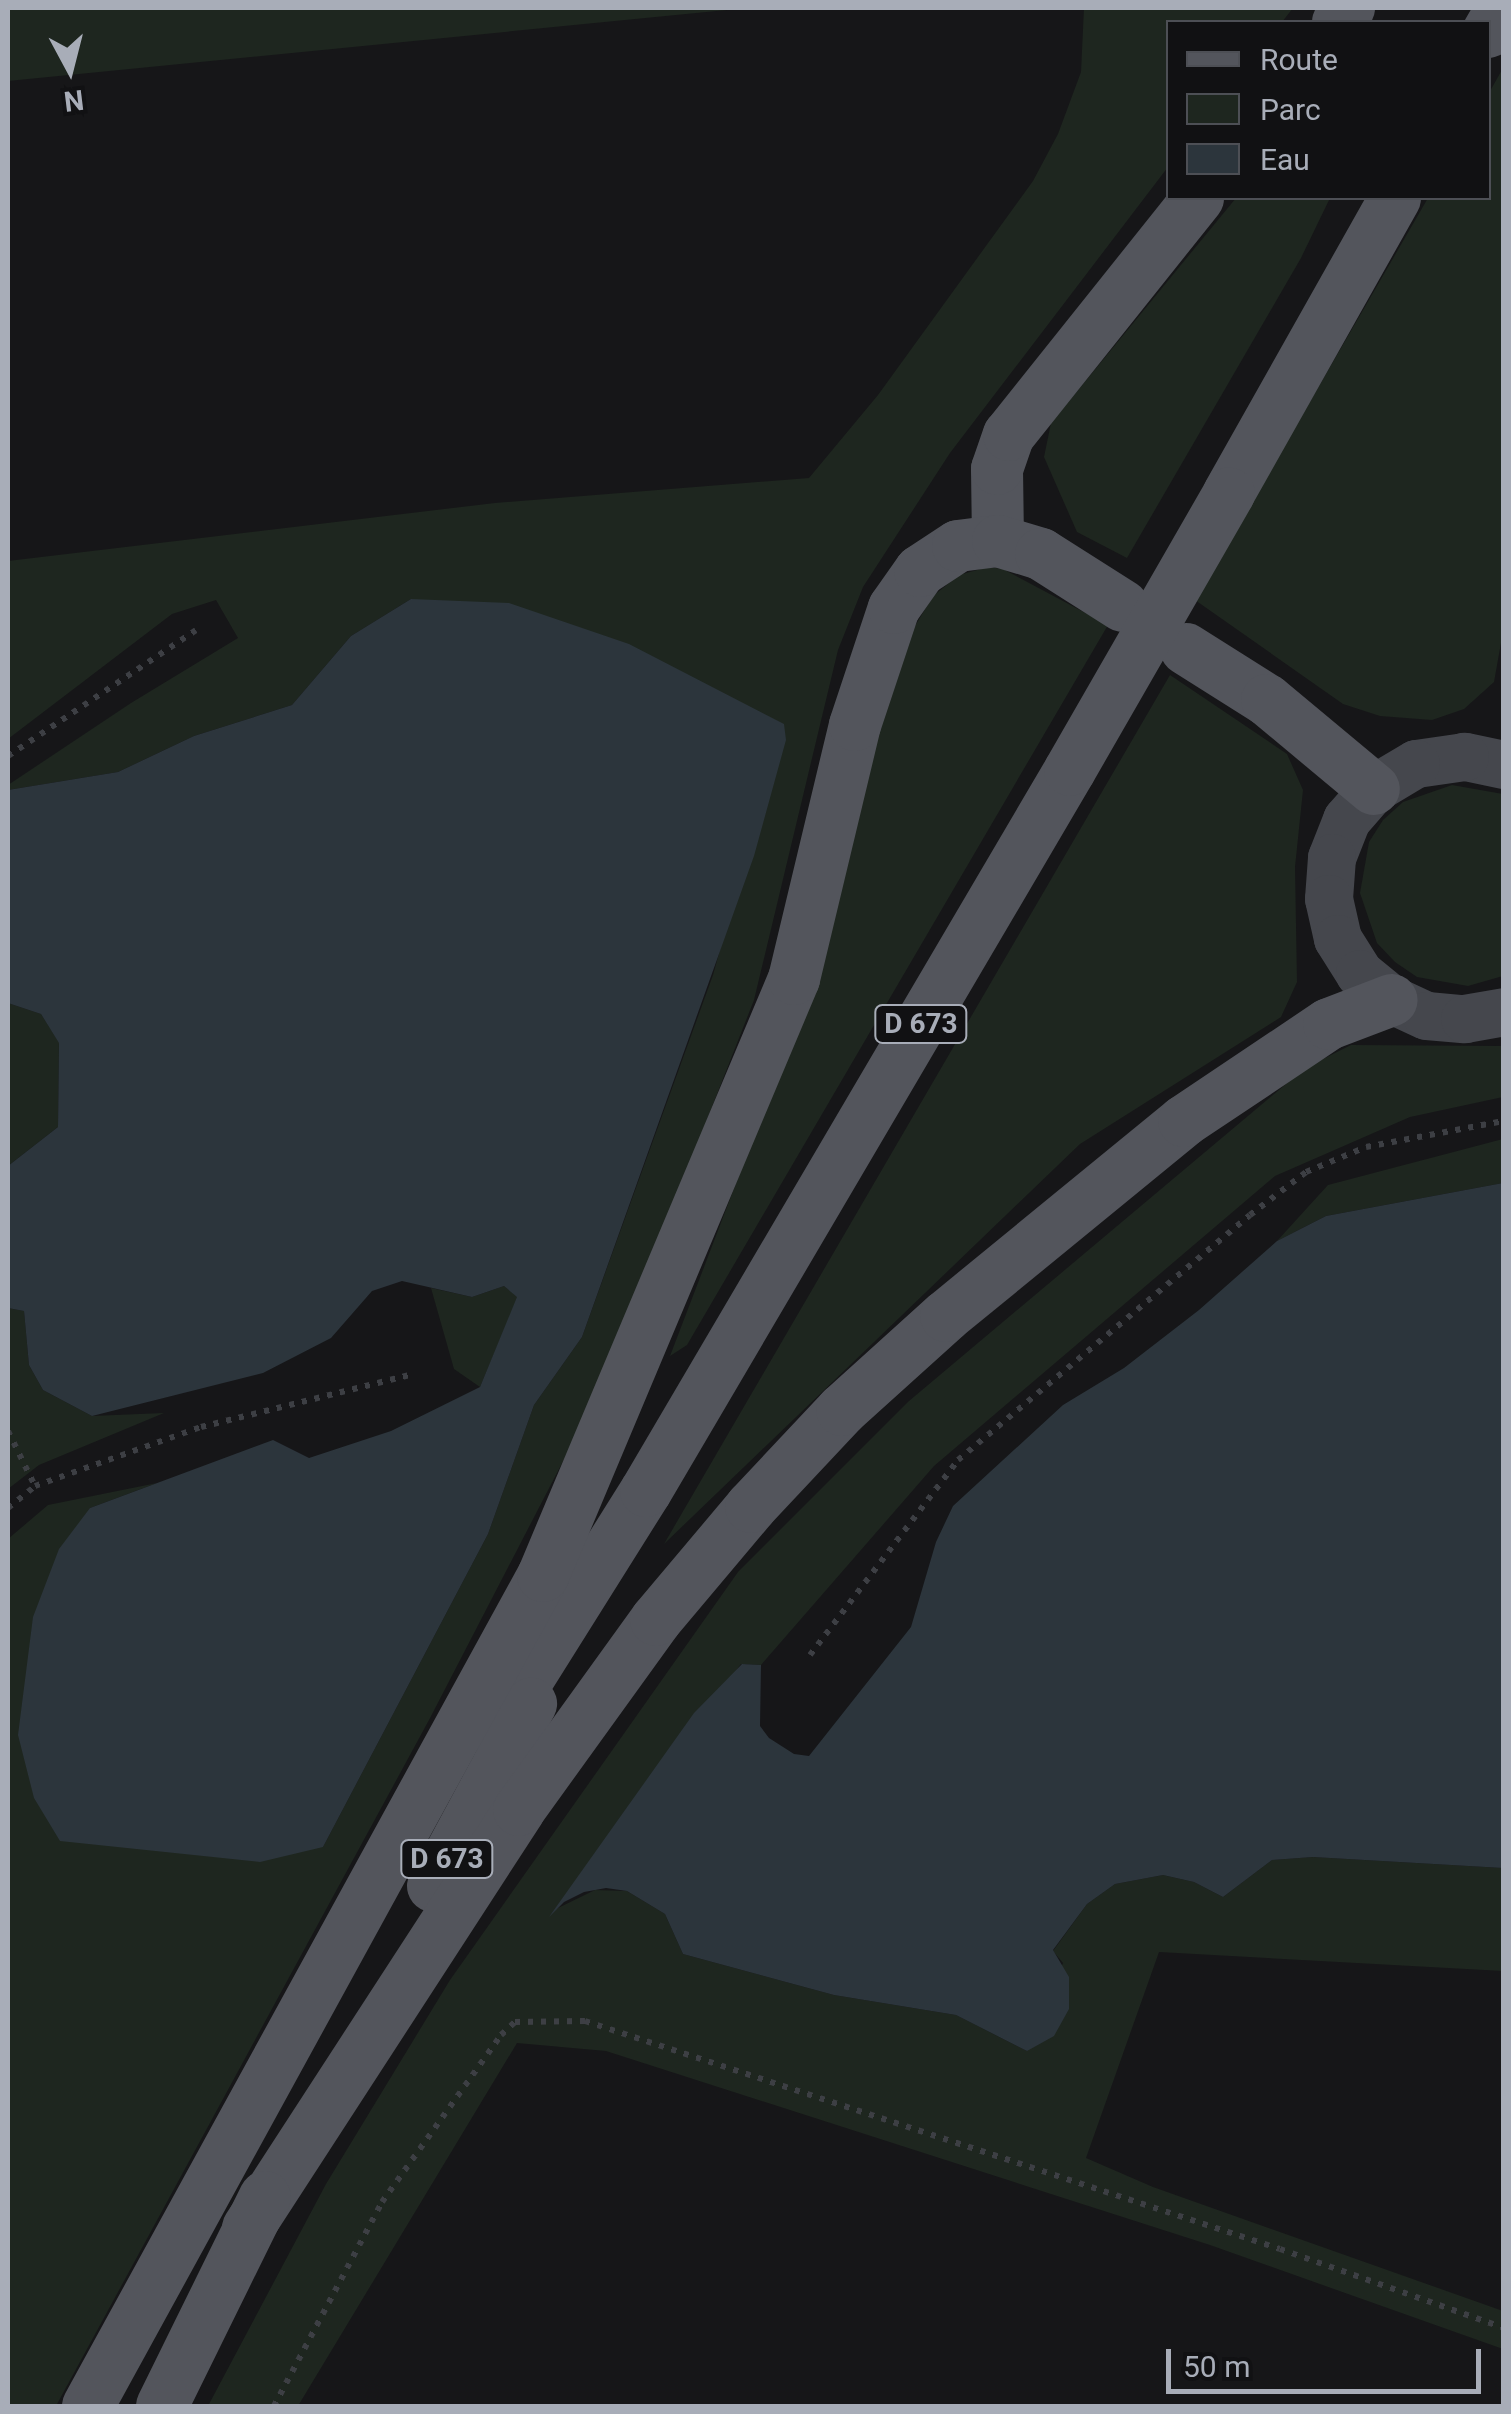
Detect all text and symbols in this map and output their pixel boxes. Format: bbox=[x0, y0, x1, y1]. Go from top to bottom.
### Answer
north arrow bbox=[20, 20, 120, 120]
legend bbox=[1166, 20, 1491, 200]
text: Route bbox=[1260, 42, 1338, 77]
text: N bbox=[62, 83, 86, 118]
text: Parc bbox=[1260, 92, 1321, 127]
text: Eau bbox=[1260, 142, 1310, 177]
road number: D 673 bbox=[874, 1001, 968, 1047]
road number: D 673 bbox=[400, 1836, 494, 1882]
scale bar bbox=[1171, 2329, 1486, 2391]
text: 50 m bbox=[1183, 2349, 1250, 2384]

